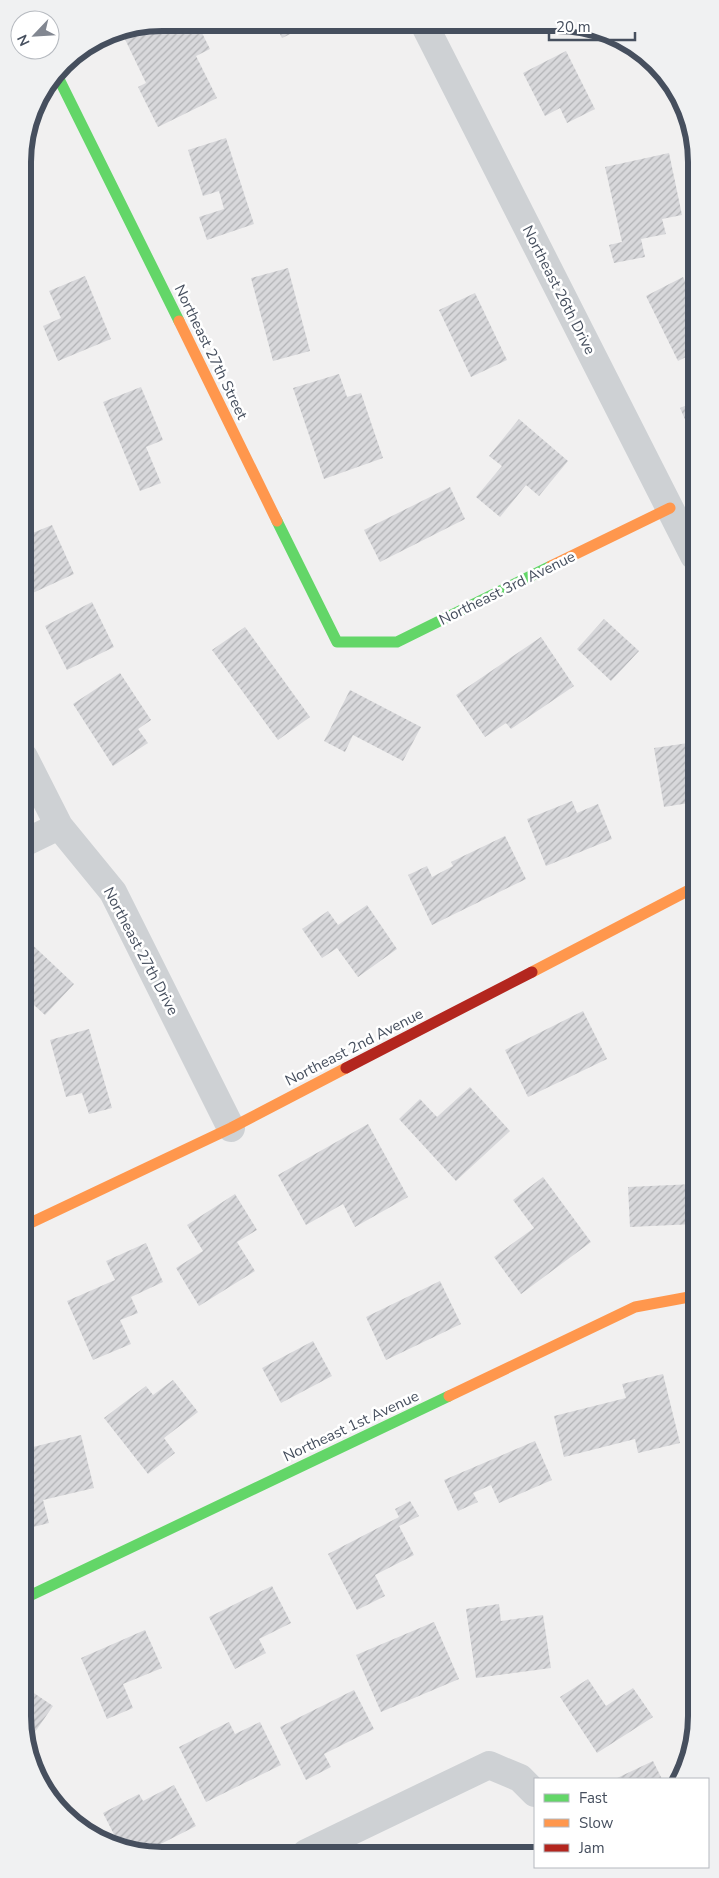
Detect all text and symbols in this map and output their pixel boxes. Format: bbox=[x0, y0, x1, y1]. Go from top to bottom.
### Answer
north arrow bbox=[10, 10, 60, 60]
scale bar bbox=[549, 10, 635, 42]
text: 20 m bbox=[556, 17, 591, 37]
text: N bbox=[13, 32, 34, 49]
street label: Northeast 26th Drive bbox=[518, 222, 600, 358]
street label: Northeast 27th Street bbox=[170, 281, 253, 423]
street label: Northeast 3rd Avenue bbox=[436, 546, 578, 630]
street label: Northeast 27th Drive bbox=[99, 883, 183, 1019]
street label: Northeast 2nd Avenue bbox=[282, 1004, 426, 1090]
street label: Northeast 1st Avenue bbox=[280, 1386, 422, 1466]
legend bbox=[534, 1778, 709, 1868]
text: Fast bbox=[579, 1788, 608, 1808]
text: Slow bbox=[579, 1813, 614, 1833]
text: Jam bbox=[578, 1838, 605, 1858]

